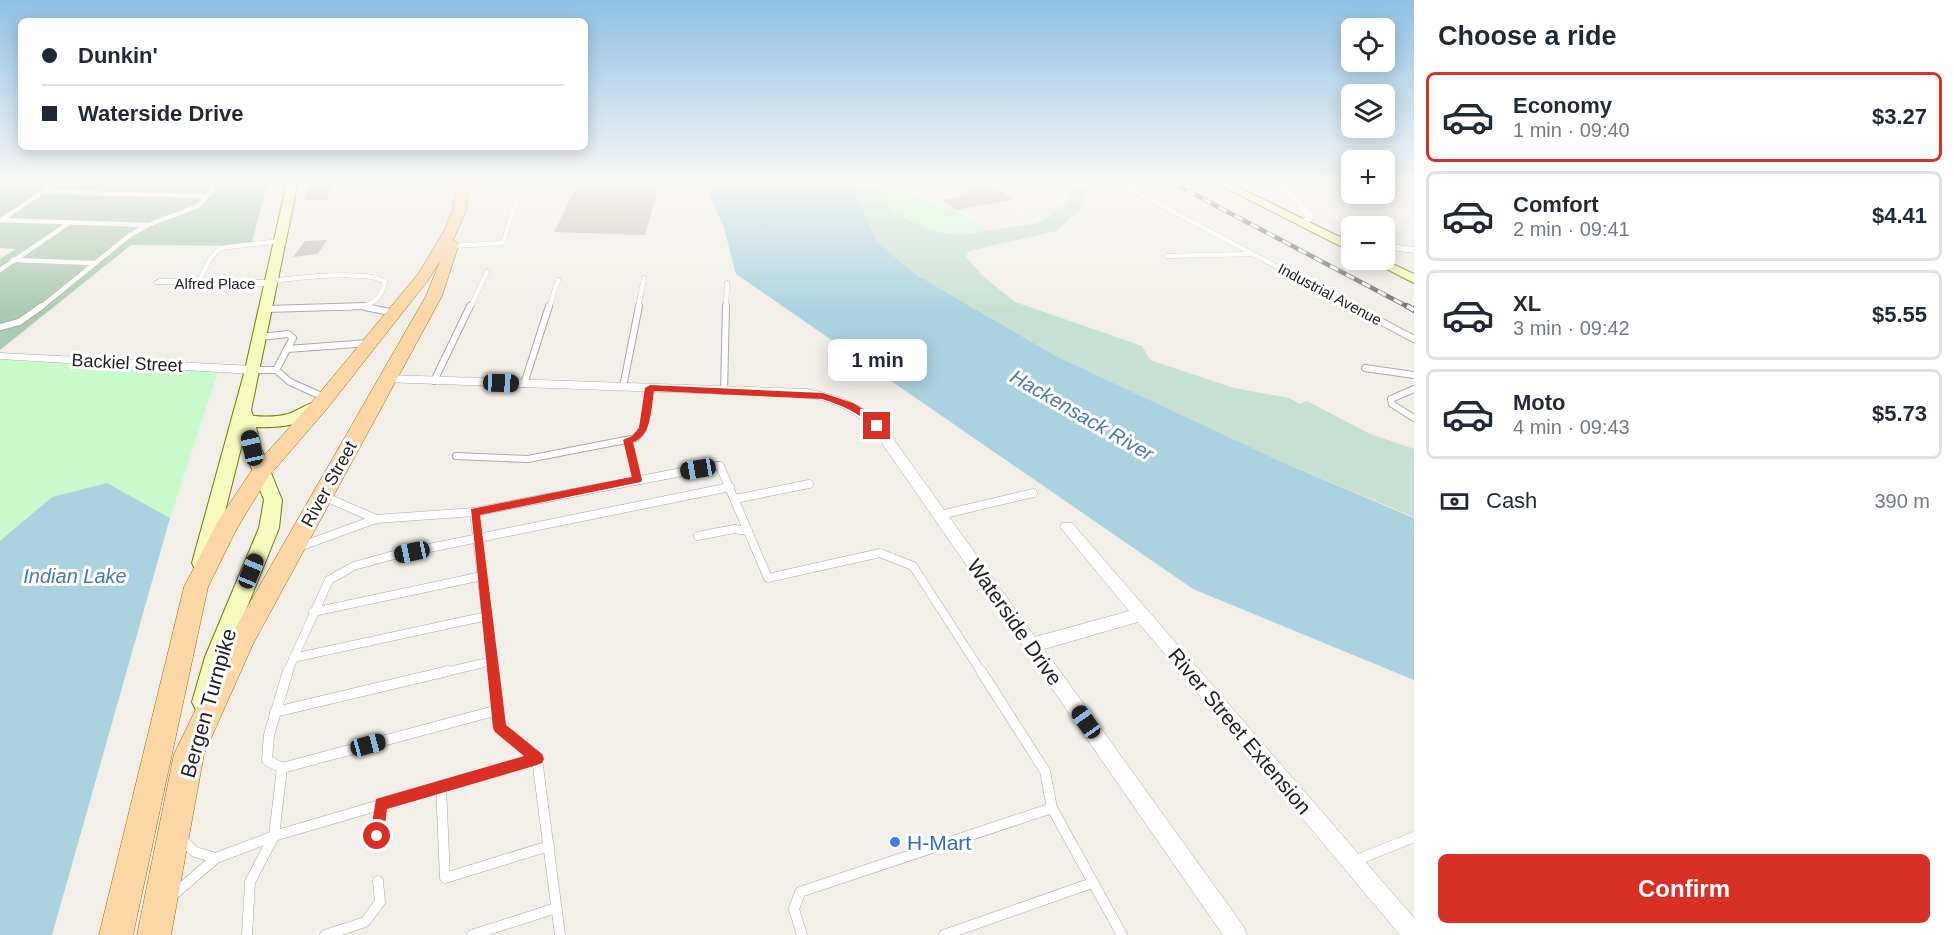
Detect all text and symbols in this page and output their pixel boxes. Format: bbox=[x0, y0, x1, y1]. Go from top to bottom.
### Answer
map controls bbox=[1341, 18, 1395, 270]
button: locate bbox=[1341, 18, 1395, 72]
text: Choose a ride bbox=[1438, 21, 1617, 51]
text: Dunkin' bbox=[78, 43, 158, 68]
button: layers bbox=[1341, 84, 1395, 138]
icon: car bbox=[1441, 90, 1495, 144]
text: Economy bbox=[1513, 93, 1612, 118]
text: Waterside Drive bbox=[78, 101, 243, 126]
text: $3.27 bbox=[1872, 104, 1927, 129]
text: 1 min · 09:40 bbox=[1513, 119, 1630, 141]
button: + bbox=[1341, 150, 1395, 204]
icon: car bbox=[1441, 189, 1495, 243]
text: Comfort bbox=[1513, 192, 1599, 217]
text: $4.41 bbox=[1872, 203, 1927, 228]
button: − bbox=[1341, 216, 1395, 270]
text: 2 min · 09:41 bbox=[1513, 218, 1630, 240]
street label: Industrial Avenue bbox=[1275, 260, 1385, 328]
street label: Alfred Place bbox=[175, 275, 255, 292]
icon: car bbox=[1441, 288, 1495, 342]
text: XL bbox=[1513, 291, 1541, 316]
text: $5.55 bbox=[1872, 302, 1927, 327]
text: 3 min · 09:42 bbox=[1513, 317, 1630, 339]
callout: 1 min bbox=[828, 339, 926, 381]
text: 1 min bbox=[851, 349, 904, 371]
street label: Backiel Street bbox=[71, 350, 183, 376]
water label: Hackensack River bbox=[1007, 365, 1158, 465]
car bbox=[483, 373, 519, 393]
icon: car bbox=[1441, 387, 1495, 441]
text: Moto bbox=[1513, 390, 1566, 415]
text: $5.73 bbox=[1872, 401, 1927, 426]
route end bbox=[863, 412, 890, 439]
text: 4 min · 09:43 bbox=[1513, 416, 1630, 438]
car bbox=[239, 428, 265, 468]
street label: River Street bbox=[297, 438, 361, 530]
car bbox=[679, 457, 717, 481]
icon: cash bbox=[1438, 485, 1471, 518]
text: Cash bbox=[1486, 488, 1537, 513]
text: 390 m bbox=[1874, 490, 1930, 512]
car bbox=[393, 539, 431, 565]
car bbox=[236, 551, 266, 591]
street label: Waterside Drive bbox=[963, 555, 1067, 689]
water label: Indian Lake bbox=[23, 565, 127, 587]
street label: Bergen Turnpike bbox=[176, 626, 240, 780]
street label: River Street Extension bbox=[1164, 644, 1316, 818]
car bbox=[1068, 702, 1104, 742]
car bbox=[348, 732, 388, 758]
route start bbox=[363, 822, 390, 849]
place label: H-Mart bbox=[907, 831, 971, 854]
marker: H-Mart bbox=[888, 835, 902, 849]
button: Confirm bbox=[1438, 854, 1930, 923]

